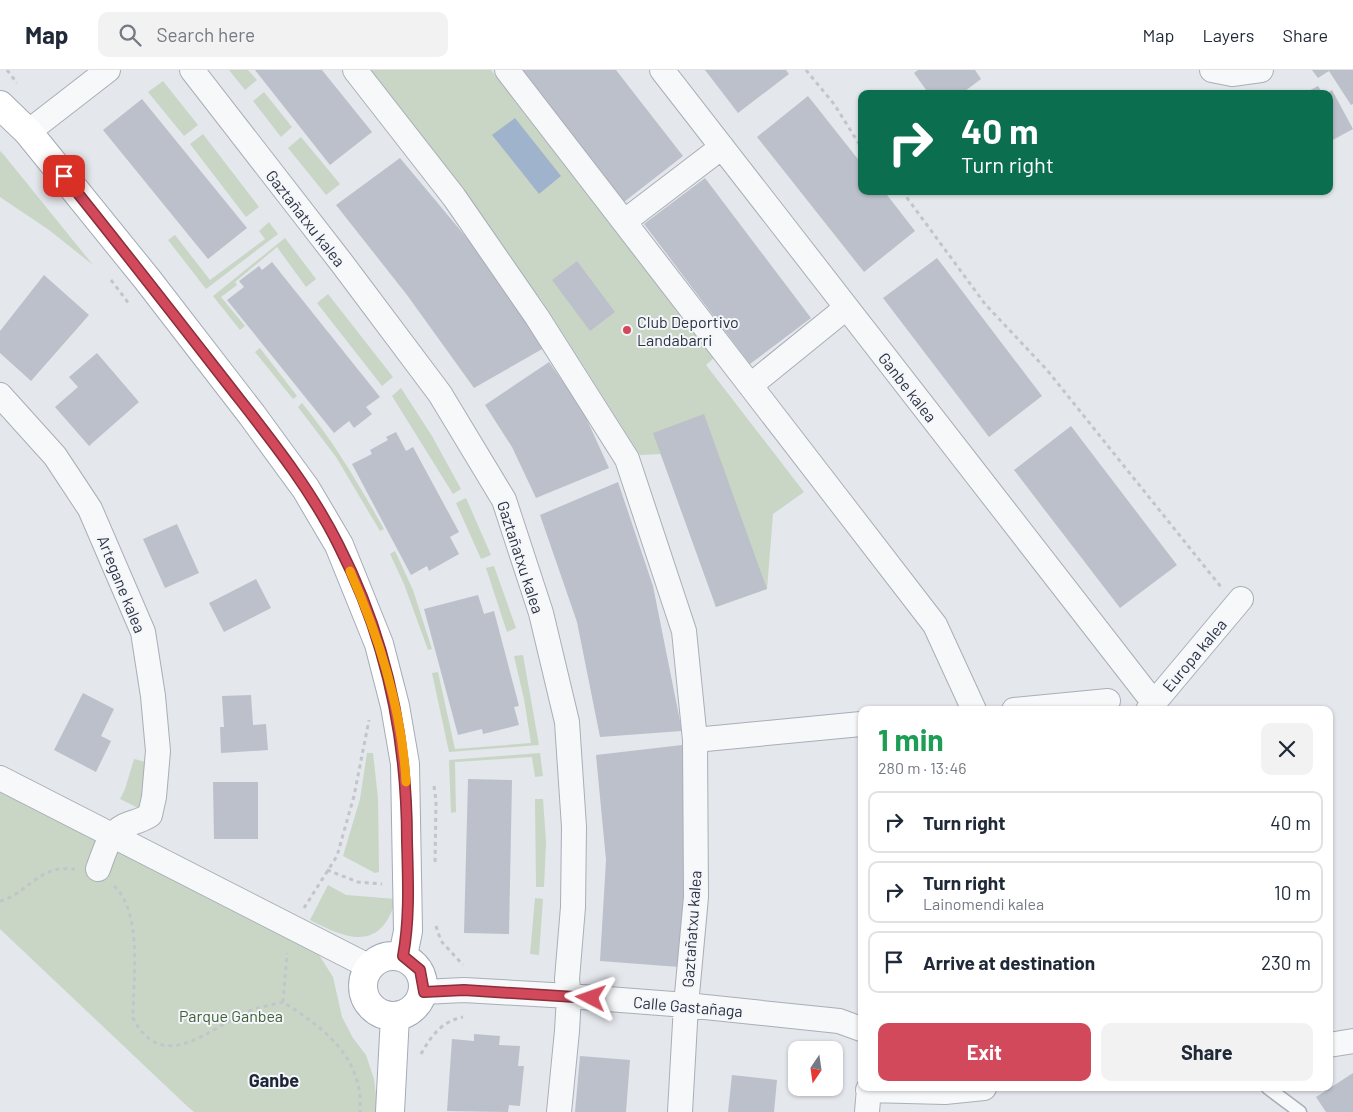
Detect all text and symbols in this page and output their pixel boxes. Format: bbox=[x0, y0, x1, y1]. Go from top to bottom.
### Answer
search box bbox=[98, 12, 448, 57]
text: Map bbox=[25, 20, 68, 49]
icon: search bbox=[116, 21, 144, 49]
text: Search here bbox=[156, 23, 255, 46]
text: Map bbox=[1142, 24, 1174, 46]
text: Layers bbox=[1202, 24, 1255, 46]
text: Share bbox=[1283, 24, 1328, 46]
text: 40 m bbox=[961, 109, 1038, 151]
icon: right bbox=[878, 110, 943, 175]
text: Turn right bbox=[961, 151, 1054, 177]
pin bbox=[43, 155, 85, 197]
icon: arrive bbox=[50, 162, 78, 190]
street label: Gaztañatxu kalea bbox=[262, 166, 350, 270]
place label: Club Deportivo Landabarri bbox=[637, 312, 739, 349]
marker: Club Deportivo Landabarri bbox=[621, 324, 633, 336]
street label: Ganbe kalea bbox=[875, 348, 941, 426]
street label: Gaztañatxu kalea bbox=[494, 498, 548, 616]
street label: Artegane kalea bbox=[94, 533, 150, 635]
street label: Europa kalea bbox=[1158, 615, 1230, 695]
text: 1 min bbox=[878, 721, 944, 757]
button: close bbox=[1261, 723, 1313, 775]
text: 280 m · 13:46 bbox=[878, 758, 966, 777]
icon: right bbox=[880, 808, 908, 836]
text: Turn right bbox=[923, 811, 1005, 834]
text: 40 m bbox=[1270, 811, 1311, 834]
street label: Gaztañatxu kalea bbox=[677, 870, 705, 988]
text: Turn right bbox=[923, 871, 1005, 894]
icon: right bbox=[880, 878, 908, 906]
text: 10 m bbox=[1274, 881, 1311, 904]
text: Lainomendi kalea bbox=[923, 894, 1044, 913]
icon: arrive bbox=[880, 948, 908, 976]
text: Arrive at destination bbox=[923, 951, 1095, 974]
text: 230 m bbox=[1261, 951, 1311, 974]
position arrow bbox=[564, 971, 616, 1023]
street label: Calle Gastañaga bbox=[632, 992, 744, 1020]
park label: Parque Ganbea bbox=[179, 1006, 283, 1025]
button: Exit bbox=[878, 1023, 1091, 1081]
button: Share bbox=[1101, 1023, 1313, 1081]
north arrow bbox=[788, 1041, 842, 1096]
map controls bbox=[788, 1041, 843, 1096]
district label: Ganbe bbox=[249, 1069, 299, 1091]

